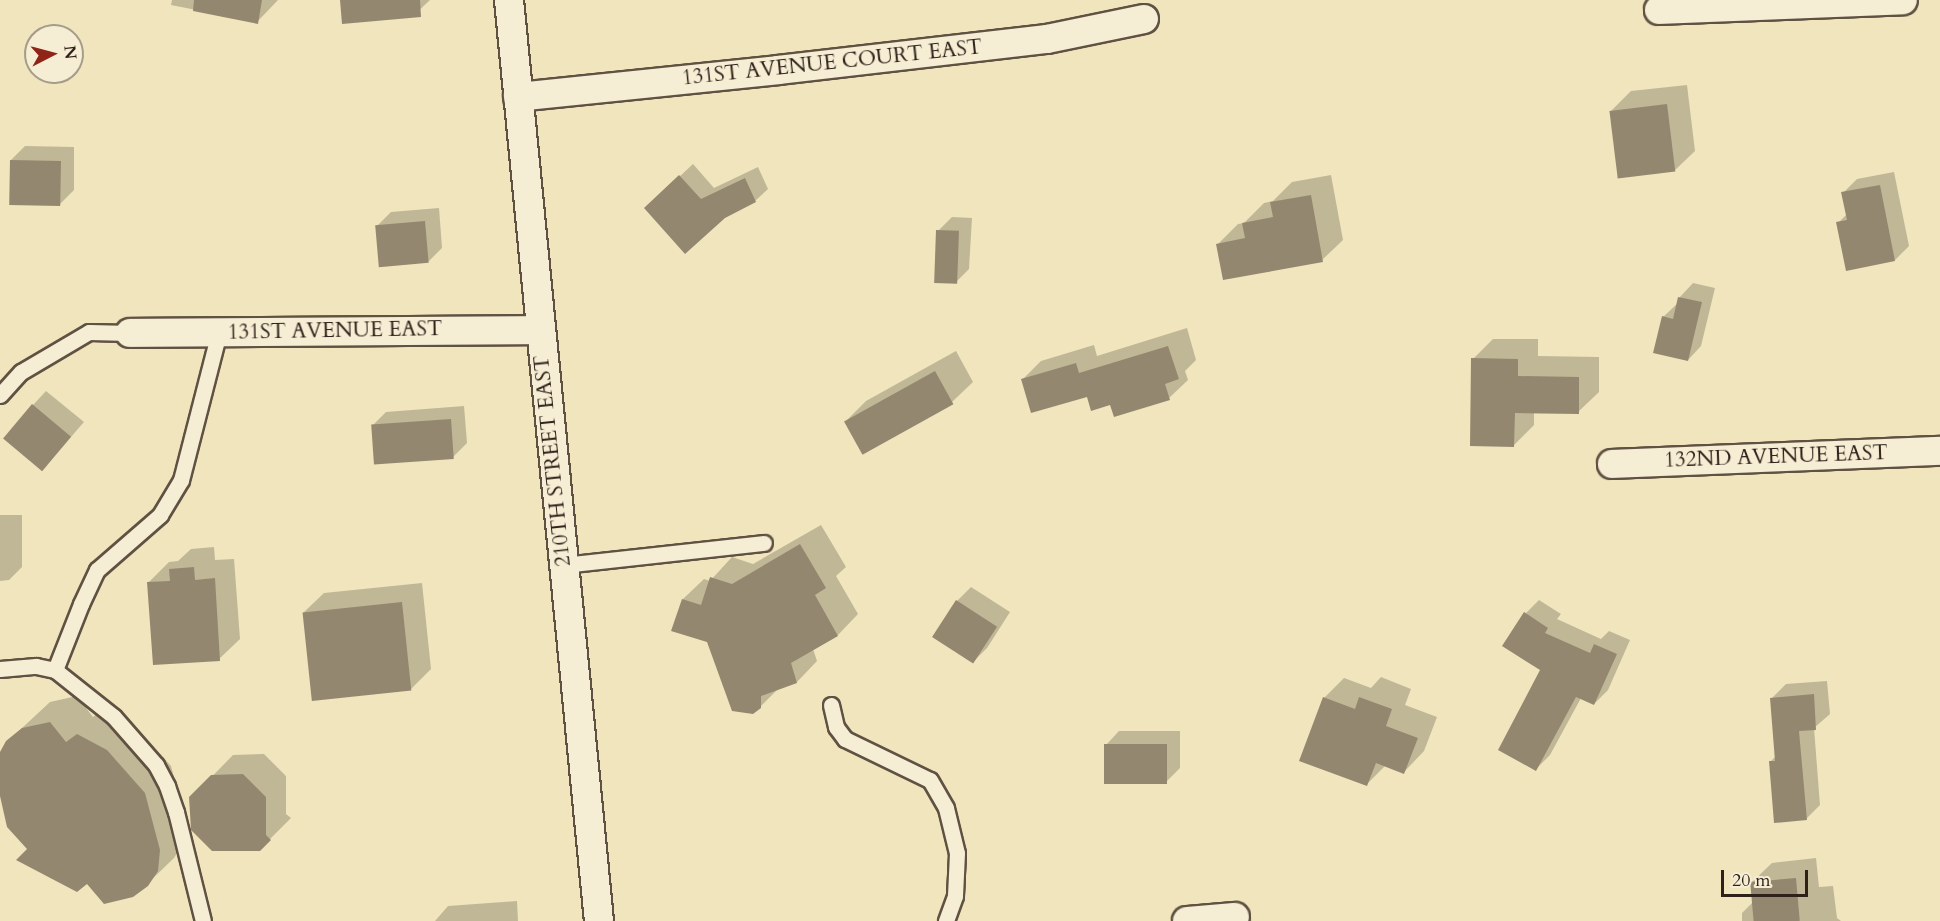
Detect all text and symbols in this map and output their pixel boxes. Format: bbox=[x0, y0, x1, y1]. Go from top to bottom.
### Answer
north arrow bbox=[24, 24, 84, 84]
street label: 131ST AVENUE COURT EAST bbox=[681, 35, 983, 91]
text: N bbox=[58, 44, 82, 60]
street label: 131ST AVENUE EAST bbox=[227, 317, 443, 345]
street label: 210TH STREET EAST bbox=[529, 354, 577, 568]
street label: 132ND AVENUE EAST bbox=[1664, 441, 1888, 473]
scale bar bbox=[1724, 858, 1811, 896]
text: 20 m bbox=[1732, 868, 1771, 893]

